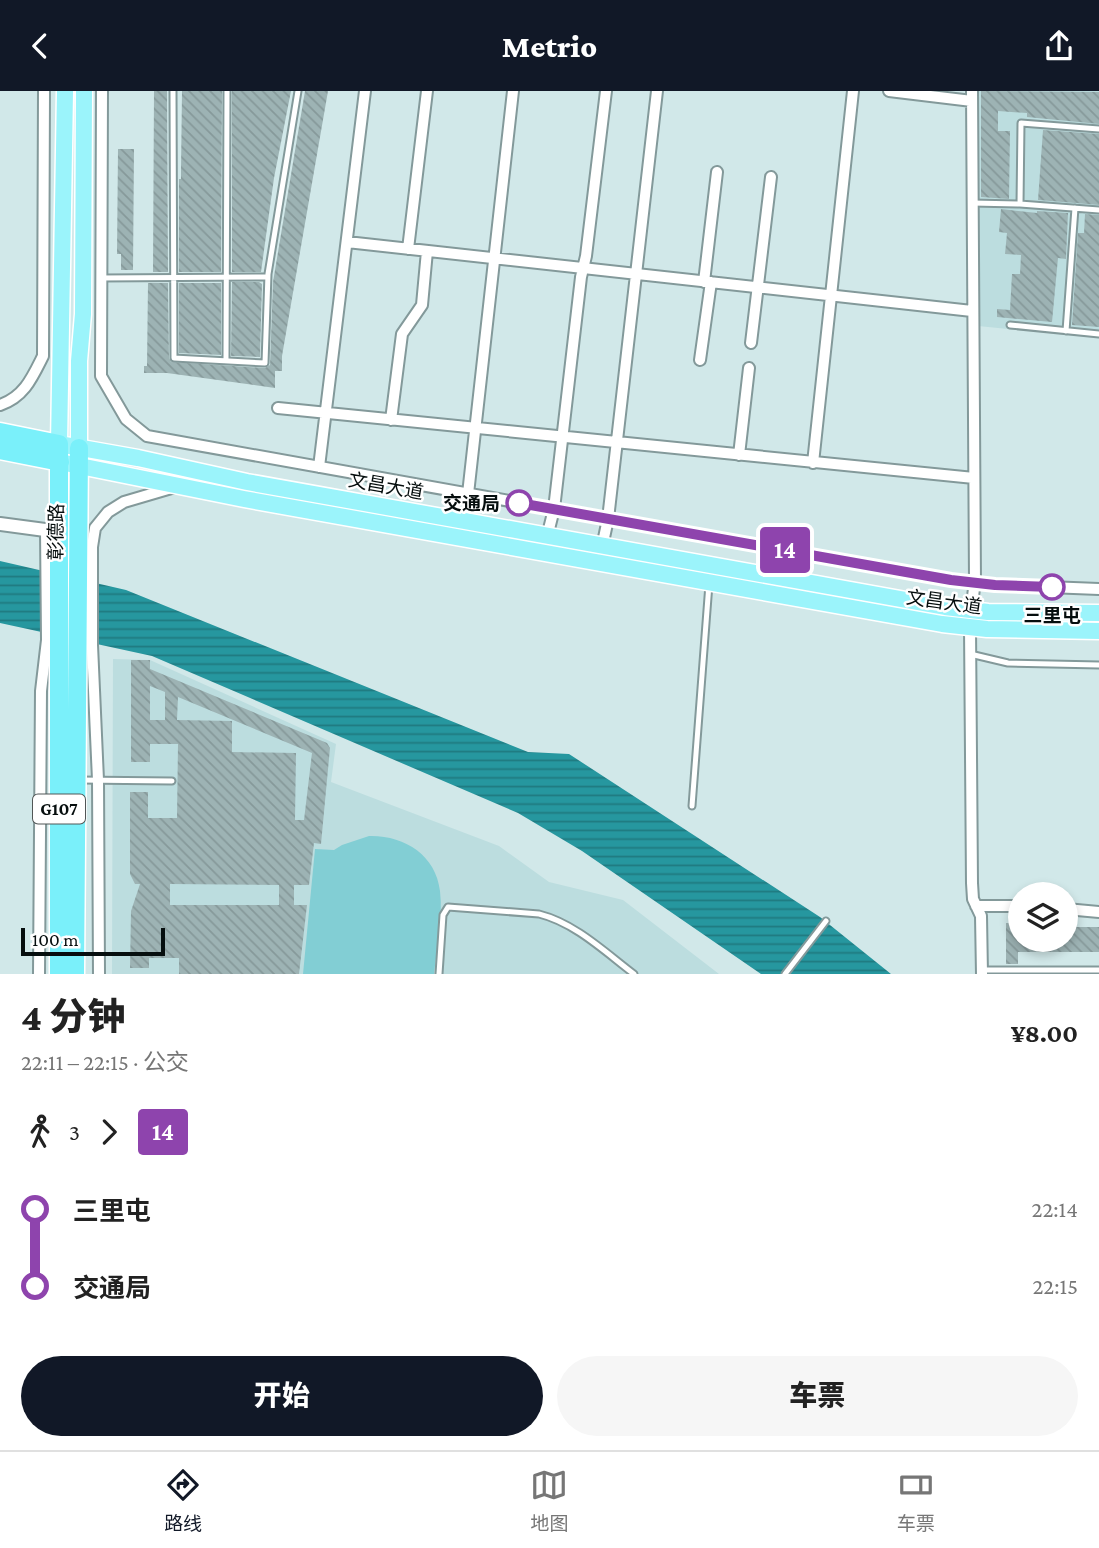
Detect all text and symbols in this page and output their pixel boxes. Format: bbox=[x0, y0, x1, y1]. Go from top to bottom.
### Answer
icon: back bbox=[21, 27, 59, 65]
icon: share bbox=[1040, 27, 1078, 65]
text: Metrio bbox=[502, 28, 597, 64]
street label: 文昌大道 bbox=[347, 469, 425, 503]
marker: 交通局 bbox=[506, 490, 532, 516]
place label: 交通局 bbox=[443, 493, 500, 514]
street label: 彰德路 bbox=[45, 503, 67, 561]
line badge: 14 bbox=[754, 527, 816, 573]
text: 14 bbox=[774, 536, 796, 563]
marker: 三里屯 bbox=[1039, 574, 1065, 600]
street label: 文昌大道 bbox=[905, 586, 983, 618]
place label: 三里屯 bbox=[1023, 605, 1081, 626]
road number: G107 bbox=[33, 795, 85, 823]
map controls bbox=[1008, 882, 1078, 952]
button: layers bbox=[1008, 882, 1078, 952]
scale bar bbox=[21, 925, 164, 957]
text: 100 m bbox=[32, 929, 79, 950]
text: 4 分钟 bbox=[21, 996, 125, 1038]
text: ¥8.00 bbox=[1011, 1019, 1078, 1048]
text: 22:11 – 22:15 · 公交 bbox=[21, 1049, 189, 1075]
icon: walk bbox=[21, 1113, 59, 1151]
icon: forward bbox=[90, 1113, 128, 1151]
text: 14 bbox=[152, 1118, 174, 1145]
text: 3 bbox=[69, 1119, 80, 1145]
text: 22:14 bbox=[1032, 1196, 1078, 1222]
text: 三里屯 bbox=[73, 1197, 151, 1226]
text: 22:15 bbox=[1032, 1273, 1078, 1299]
text: 交通局 bbox=[73, 1274, 151, 1303]
button: 开始 bbox=[21, 1356, 543, 1436]
button: 车票 bbox=[557, 1356, 1078, 1436]
tab: 路线 bbox=[164, 1466, 202, 1535]
tab: 地图 bbox=[530, 1466, 569, 1535]
tab: 车票 bbox=[897, 1466, 935, 1535]

